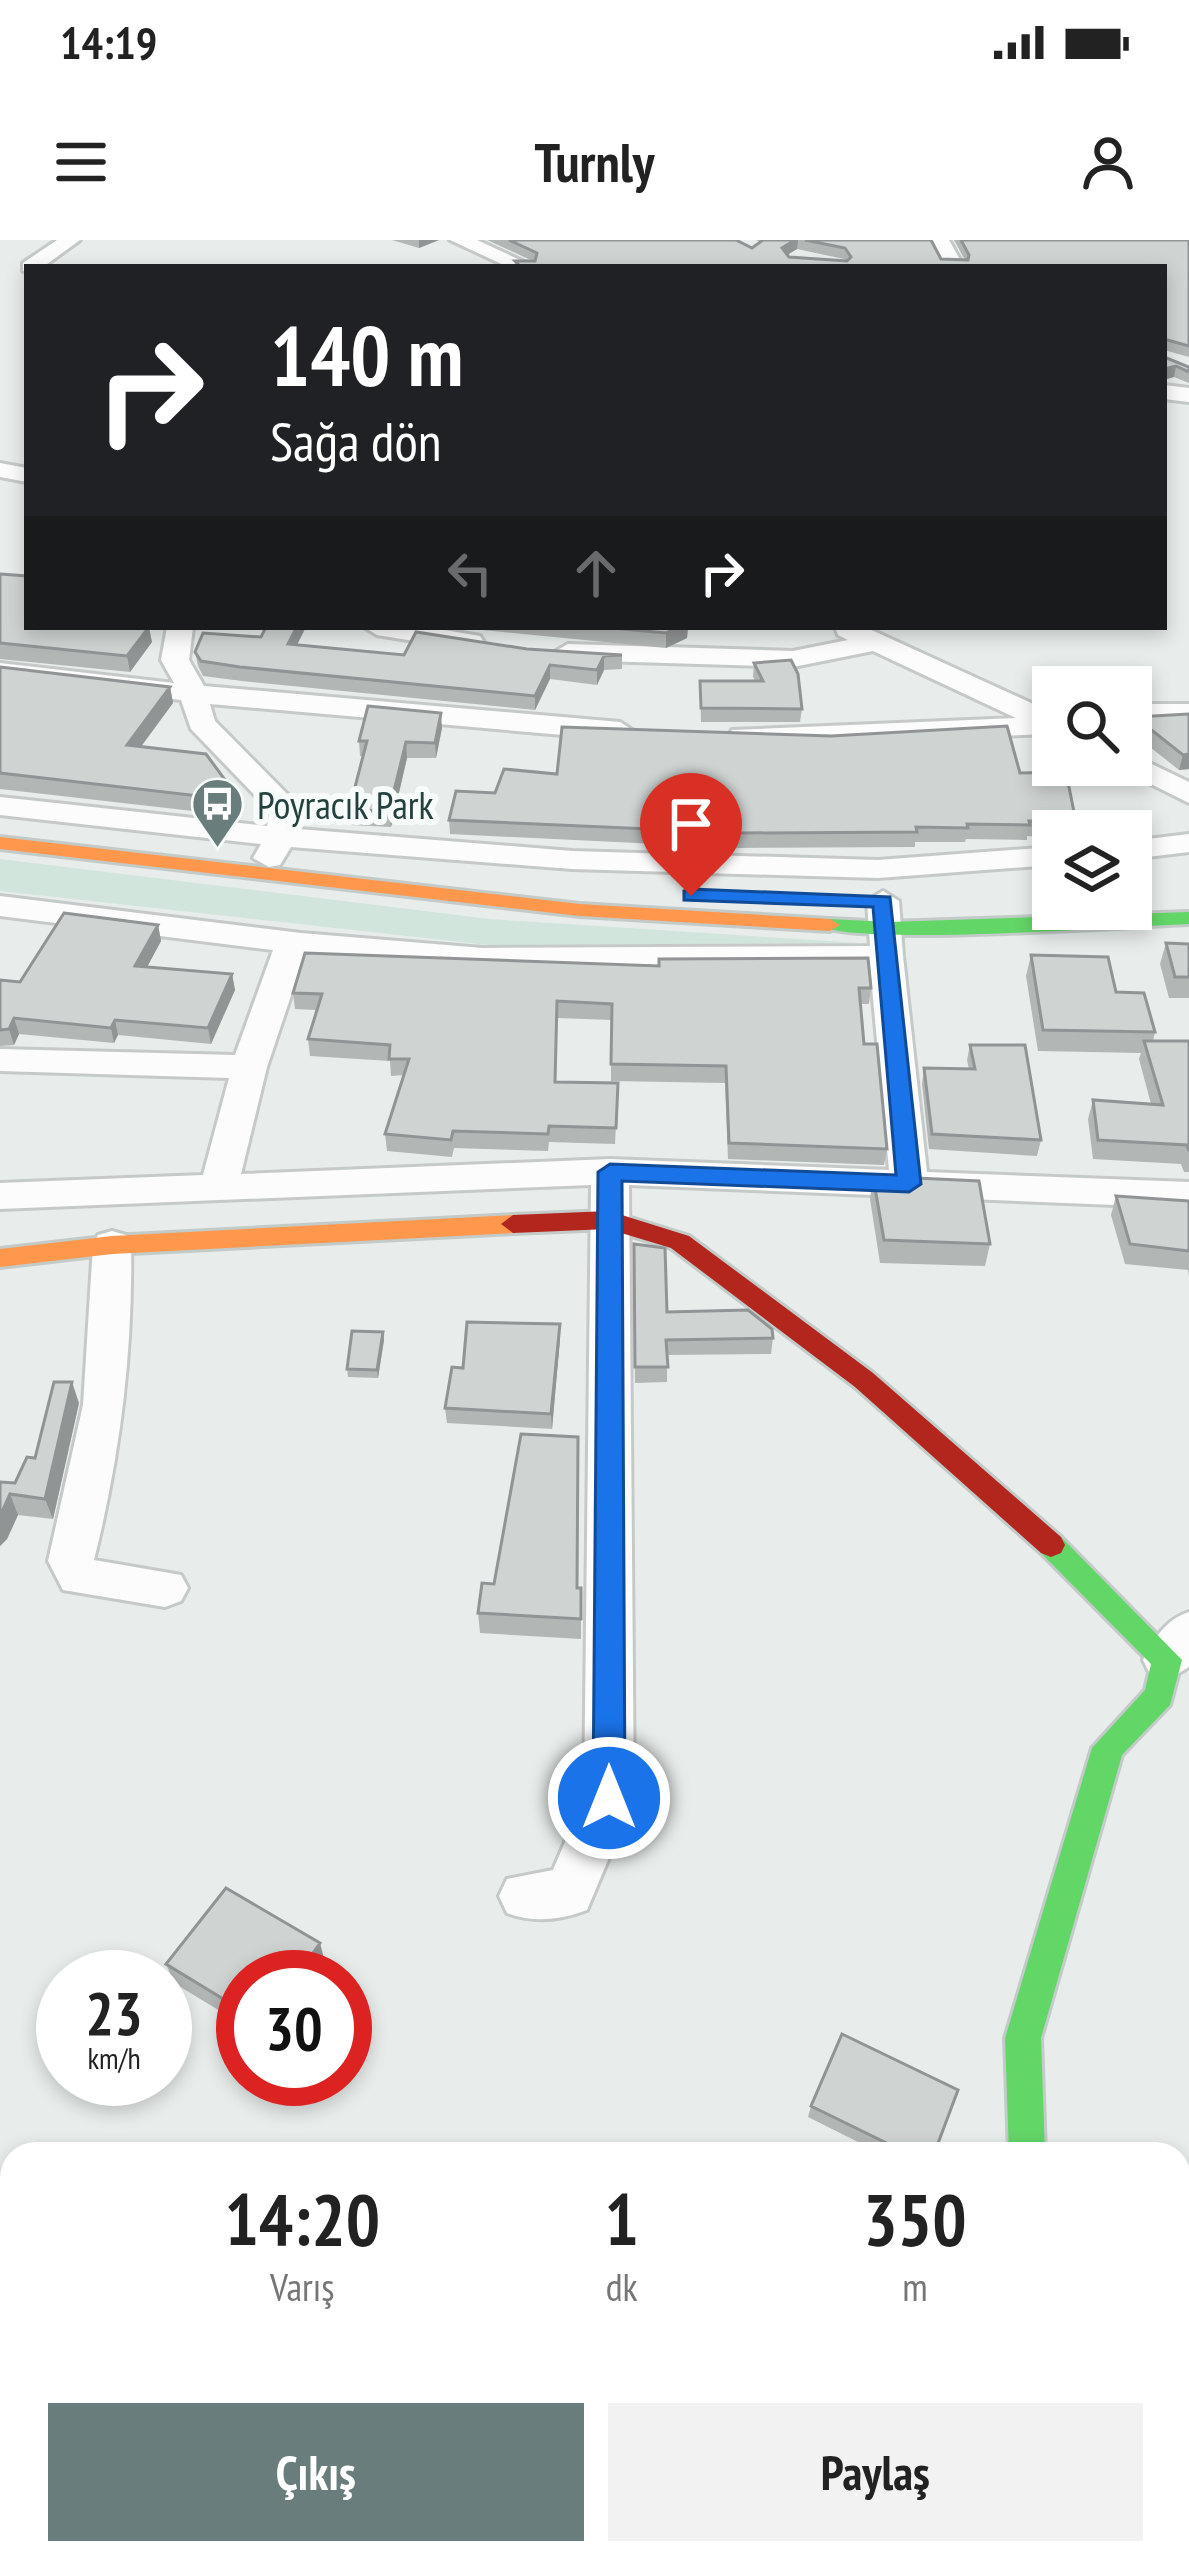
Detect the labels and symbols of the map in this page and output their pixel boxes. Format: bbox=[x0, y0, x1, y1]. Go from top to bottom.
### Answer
pin bbox=[640, 773, 742, 896]
bus stop icon: Poyracık Park bbox=[190, 776, 246, 850]
place label: Poyracık Park bbox=[257, 779, 434, 830]
position arrow bbox=[546, 1735, 672, 1861]
speed limit sign: 30 bbox=[216, 1950, 372, 2106]

